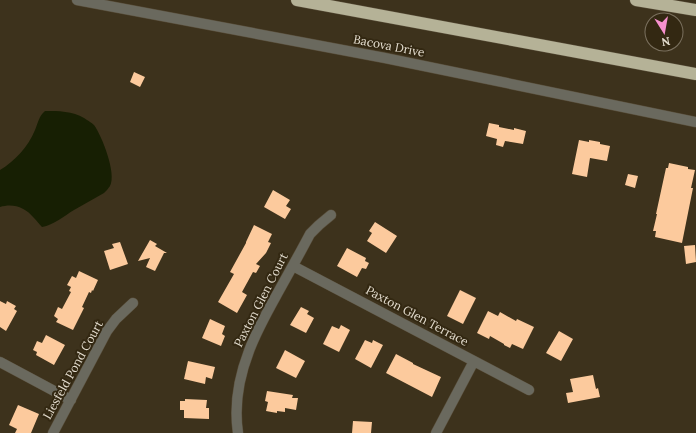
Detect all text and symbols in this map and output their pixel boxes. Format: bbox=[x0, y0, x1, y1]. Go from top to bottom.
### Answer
north arrow bbox=[644, 12, 684, 52]
street label: Bacova Drive bbox=[352, 31, 426, 60]
text: N bbox=[660, 34, 671, 50]
street label: Paxton Glen Court bbox=[230, 250, 291, 349]
street label: Paxton Glen Terrace bbox=[363, 282, 472, 349]
street label: Liesfeld Pond Court bbox=[39, 317, 106, 422]

